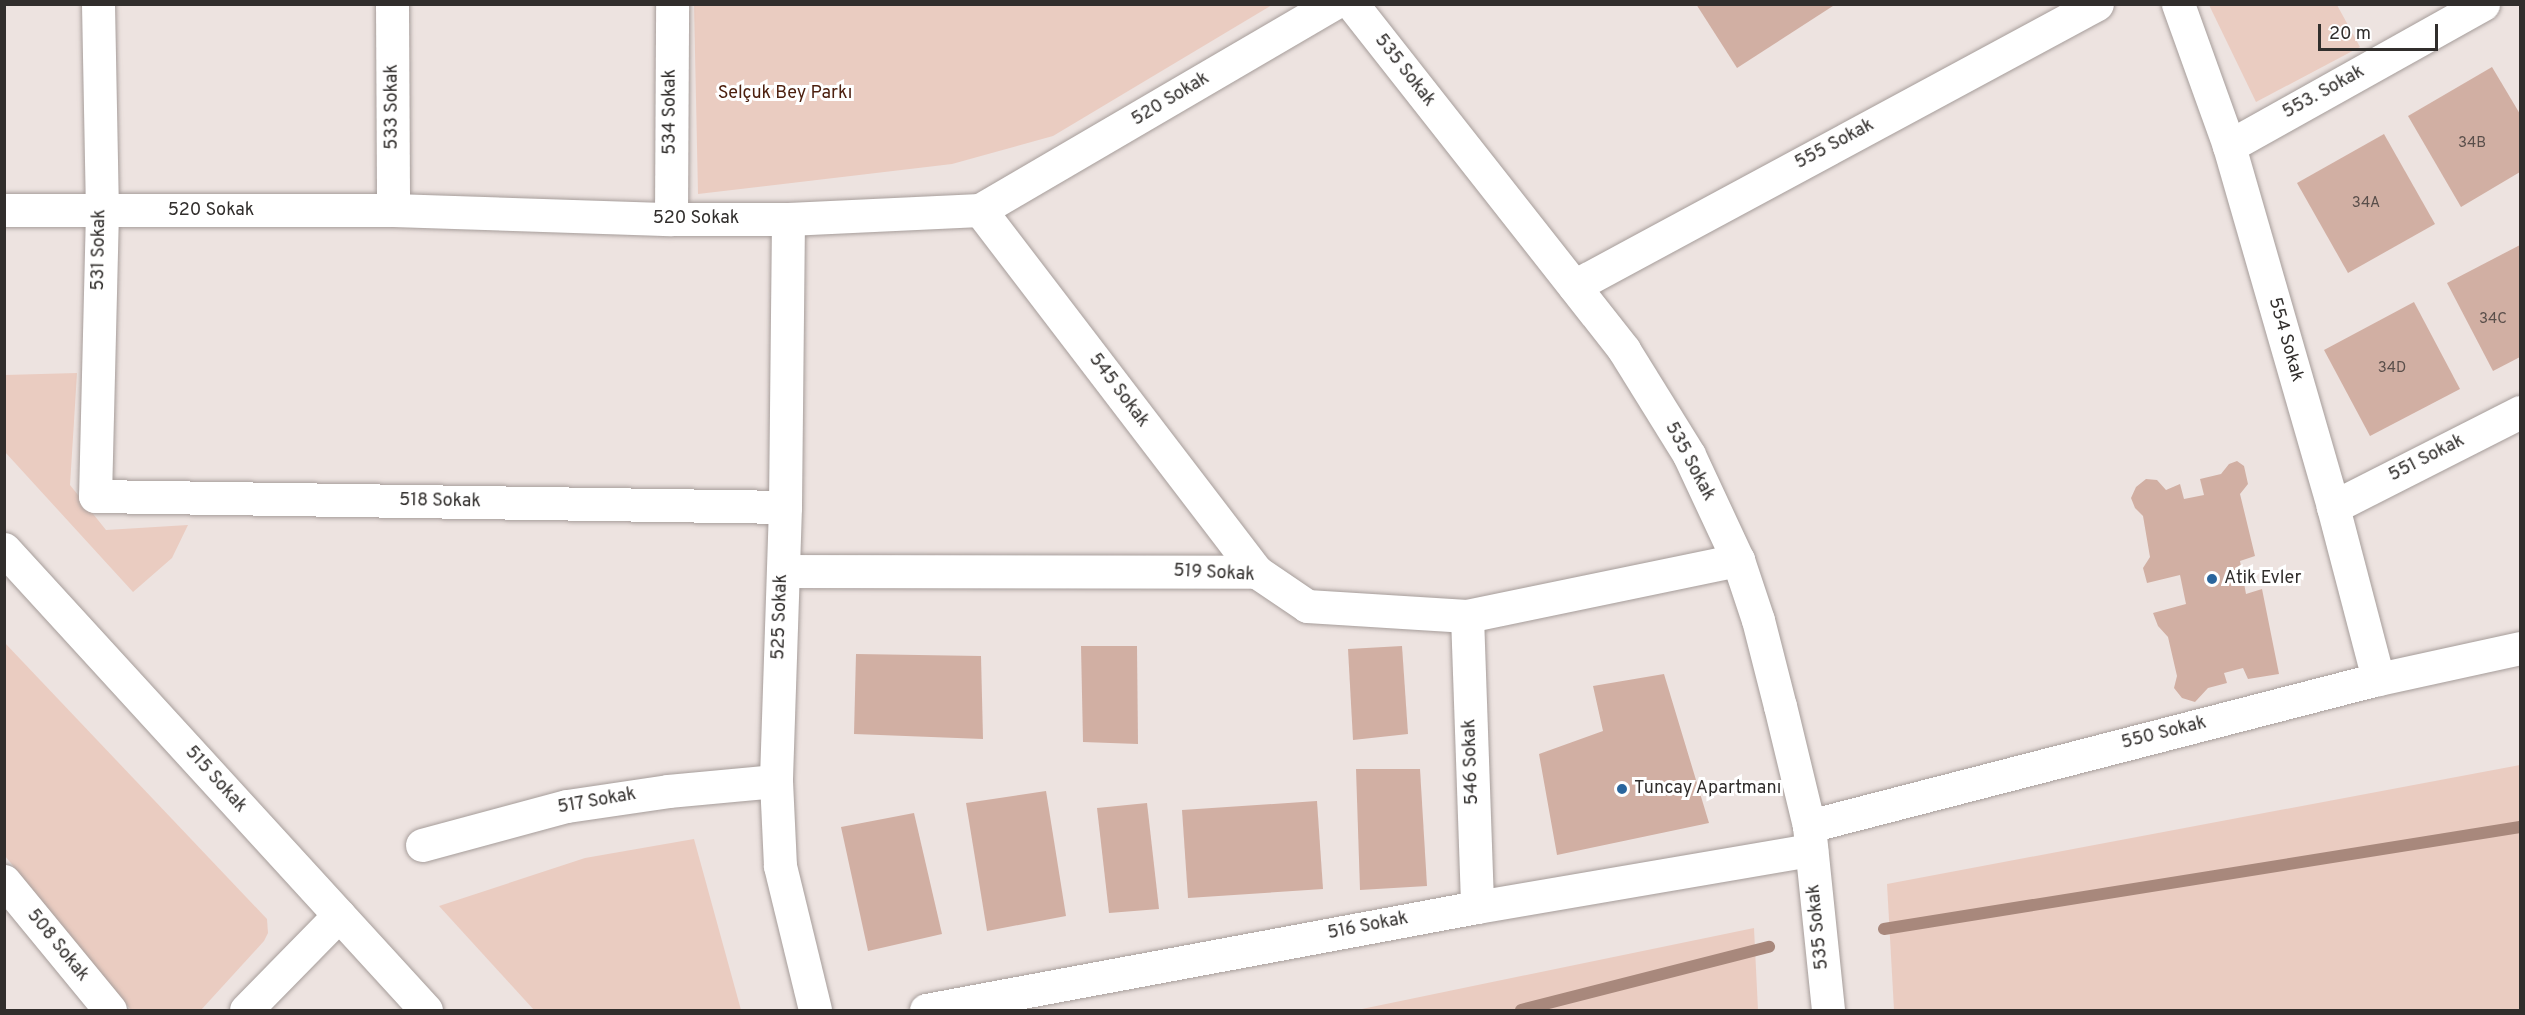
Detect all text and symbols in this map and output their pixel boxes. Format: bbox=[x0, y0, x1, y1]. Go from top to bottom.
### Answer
scale bar bbox=[2321, 12, 2441, 50]
text: 20 m bbox=[2329, 23, 2371, 46]
street label: 535 Sokak bbox=[1369, 30, 1439, 112]
street label: 553. Sokak bbox=[2279, 62, 2369, 124]
street label: 533 Sokak bbox=[382, 64, 404, 150]
street label: 520 Sokak bbox=[1128, 68, 1214, 132]
street label: 534 Sokak bbox=[660, 69, 682, 155]
park label: Selçuk Bey Parkı bbox=[718, 83, 852, 105]
street label: 555 Sokak bbox=[1792, 115, 1878, 175]
house number: 34B bbox=[2458, 135, 2486, 153]
house number: 34A bbox=[2352, 195, 2380, 213]
street label: 520 Sokak bbox=[168, 200, 254, 222]
street label: 520 Sokak bbox=[653, 208, 739, 230]
street label: 531 Sokak bbox=[88, 209, 112, 291]
street label: 554 Sokak bbox=[2263, 295, 2307, 385]
house number: 34C bbox=[2479, 311, 2507, 329]
street label: 545 Sokak bbox=[1083, 350, 1153, 432]
house number: 34D bbox=[2378, 360, 2406, 378]
street label: 535 Sokak bbox=[1659, 419, 1719, 505]
street label: 551 Sokak bbox=[2386, 431, 2468, 487]
street label: 518 Sokak bbox=[399, 490, 481, 514]
street label: 519 Sokak bbox=[1173, 561, 1255, 587]
place label: Atik Evler bbox=[2224, 568, 2301, 590]
marker: Atik Evler bbox=[2205, 572, 2219, 586]
street label: 525 Sokak bbox=[769, 574, 793, 660]
street label: 550 Sokak bbox=[2119, 713, 2209, 755]
street label: 546 Sokak bbox=[1460, 718, 1484, 806]
street label: 515 Sokak bbox=[180, 742, 250, 818]
place label: Tuncay Apartmanı bbox=[1634, 778, 1782, 800]
marker: Tuncay Apartmanı bbox=[1615, 782, 1629, 796]
street label: 517 Sokak bbox=[556, 784, 638, 820]
street label: 535 Sokak bbox=[1804, 883, 1834, 971]
street label: 508 Sokak bbox=[21, 906, 93, 986]
street label: 516 Sokak bbox=[1326, 909, 1410, 945]

